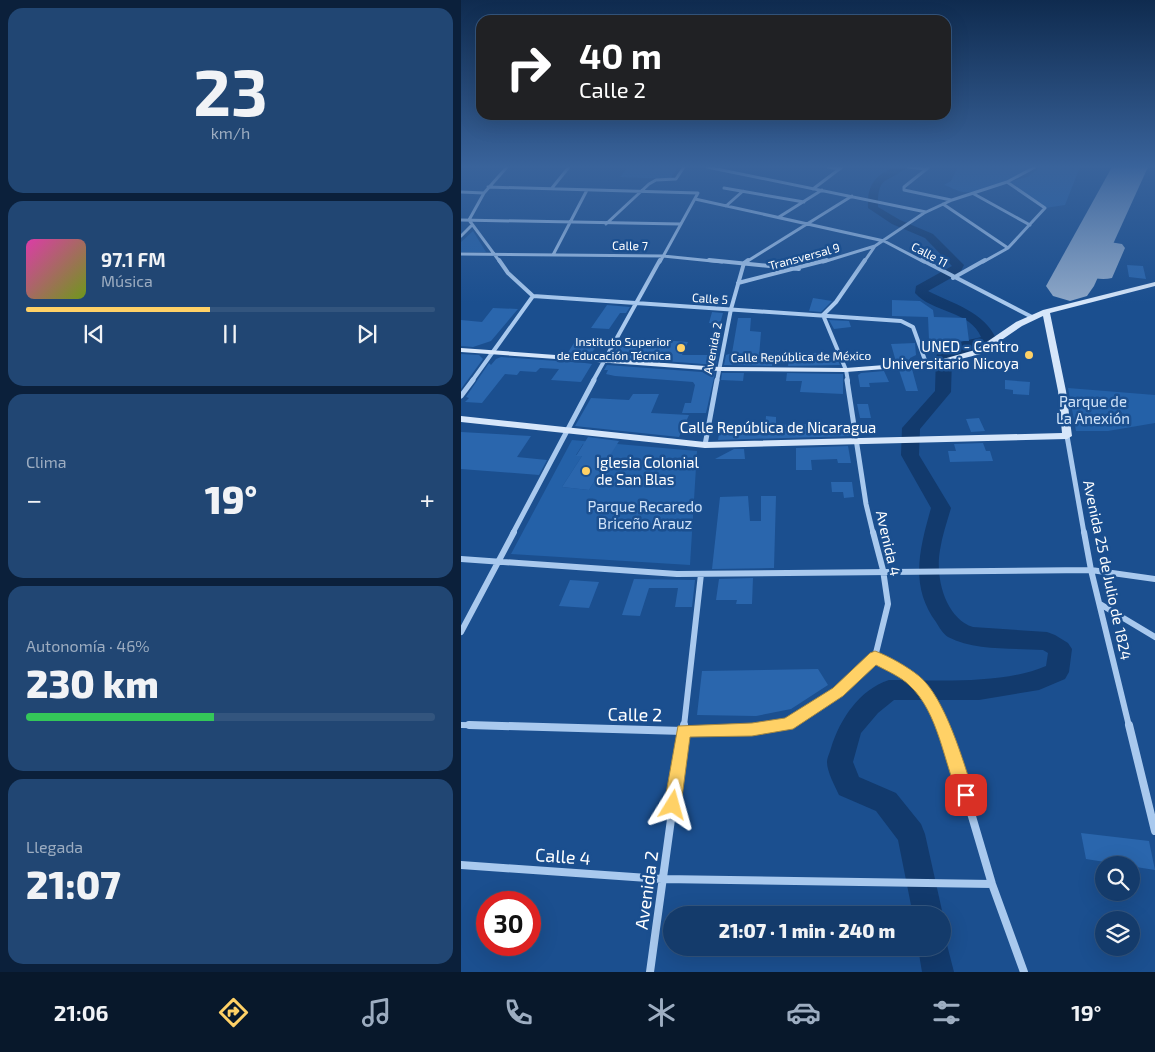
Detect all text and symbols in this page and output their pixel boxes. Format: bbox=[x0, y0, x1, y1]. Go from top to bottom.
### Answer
text: 40 m bbox=[579, 34, 662, 76]
icon: right bbox=[496, 35, 561, 100]
text: 23 bbox=[193, 51, 268, 129]
text: Calle 2 bbox=[579, 76, 646, 102]
text: km/h bbox=[211, 123, 250, 142]
street label: Calle 7 bbox=[612, 238, 648, 252]
street label: Calle 11 bbox=[909, 239, 951, 269]
street label: Transversal 9 bbox=[767, 240, 841, 272]
text: 97.1 FM bbox=[101, 248, 166, 271]
text: Música bbox=[101, 271, 153, 290]
street label: Calle 5 bbox=[692, 290, 728, 306]
icon: previous bbox=[80, 320, 108, 348]
icon: pause bbox=[216, 320, 244, 348]
icon: next bbox=[353, 320, 381, 348]
street label: Avenida 2 bbox=[700, 321, 724, 375]
place label: Instituto Superior de Educación Técnica bbox=[557, 334, 671, 362]
place label: UNED - Centro Universitario Nicoya bbox=[882, 337, 1019, 372]
marker: Instituto Superior de Educación Técnica bbox=[675, 342, 687, 354]
street label: Calle República de México bbox=[731, 348, 872, 364]
marker: UNED - Centro Universitario Nicoya bbox=[1023, 349, 1035, 361]
park label: Parque de La Anexión bbox=[1056, 392, 1130, 427]
street label: Calle República de Nicaragua bbox=[680, 418, 876, 436]
text: Clima bbox=[26, 452, 67, 471]
place label: Iglesia Colonial de San Blas bbox=[596, 453, 699, 488]
marker: Iglesia Colonial de San Blas bbox=[580, 465, 592, 477]
text: 19° bbox=[205, 476, 257, 522]
street label: Avenida 25 de Julio de 1824 bbox=[1080, 478, 1136, 662]
text: − bbox=[26, 482, 42, 516]
text: + bbox=[420, 482, 435, 516]
park label: Parque Recaredo Briceño Arauz bbox=[587, 497, 703, 532]
street label: Avenida 4 bbox=[873, 508, 905, 578]
text: Autonomía · 46% bbox=[26, 636, 150, 655]
text: 230 km bbox=[26, 660, 159, 706]
street label: Calle 2 bbox=[607, 703, 663, 725]
pin bbox=[945, 774, 987, 816]
position arrow bbox=[646, 778, 698, 830]
icon: arrive bbox=[952, 781, 980, 809]
text: Llegada bbox=[26, 837, 83, 856]
street label: Calle 4 bbox=[535, 843, 591, 869]
street label: Avenida 2 bbox=[630, 849, 662, 931]
map controls bbox=[1095, 856, 1140, 956]
button: search bbox=[1095, 856, 1140, 901]
text: 21:07 bbox=[26, 861, 121, 907]
speed limit sign: 30 bbox=[476, 891, 541, 956]
button: layers bbox=[1095, 911, 1140, 956]
text: 21:07 · 1 min · 240 m bbox=[719, 919, 895, 942]
icon: directions bbox=[216, 995, 251, 1030]
icon: music bbox=[359, 995, 394, 1030]
icon: phone bbox=[501, 995, 536, 1030]
icon: climate bbox=[644, 995, 679, 1030]
icon: car bbox=[786, 995, 821, 1030]
icon: filters bbox=[929, 995, 964, 1030]
text: 21:06 bbox=[54, 999, 109, 1025]
text: 19° bbox=[1071, 999, 1101, 1025]

